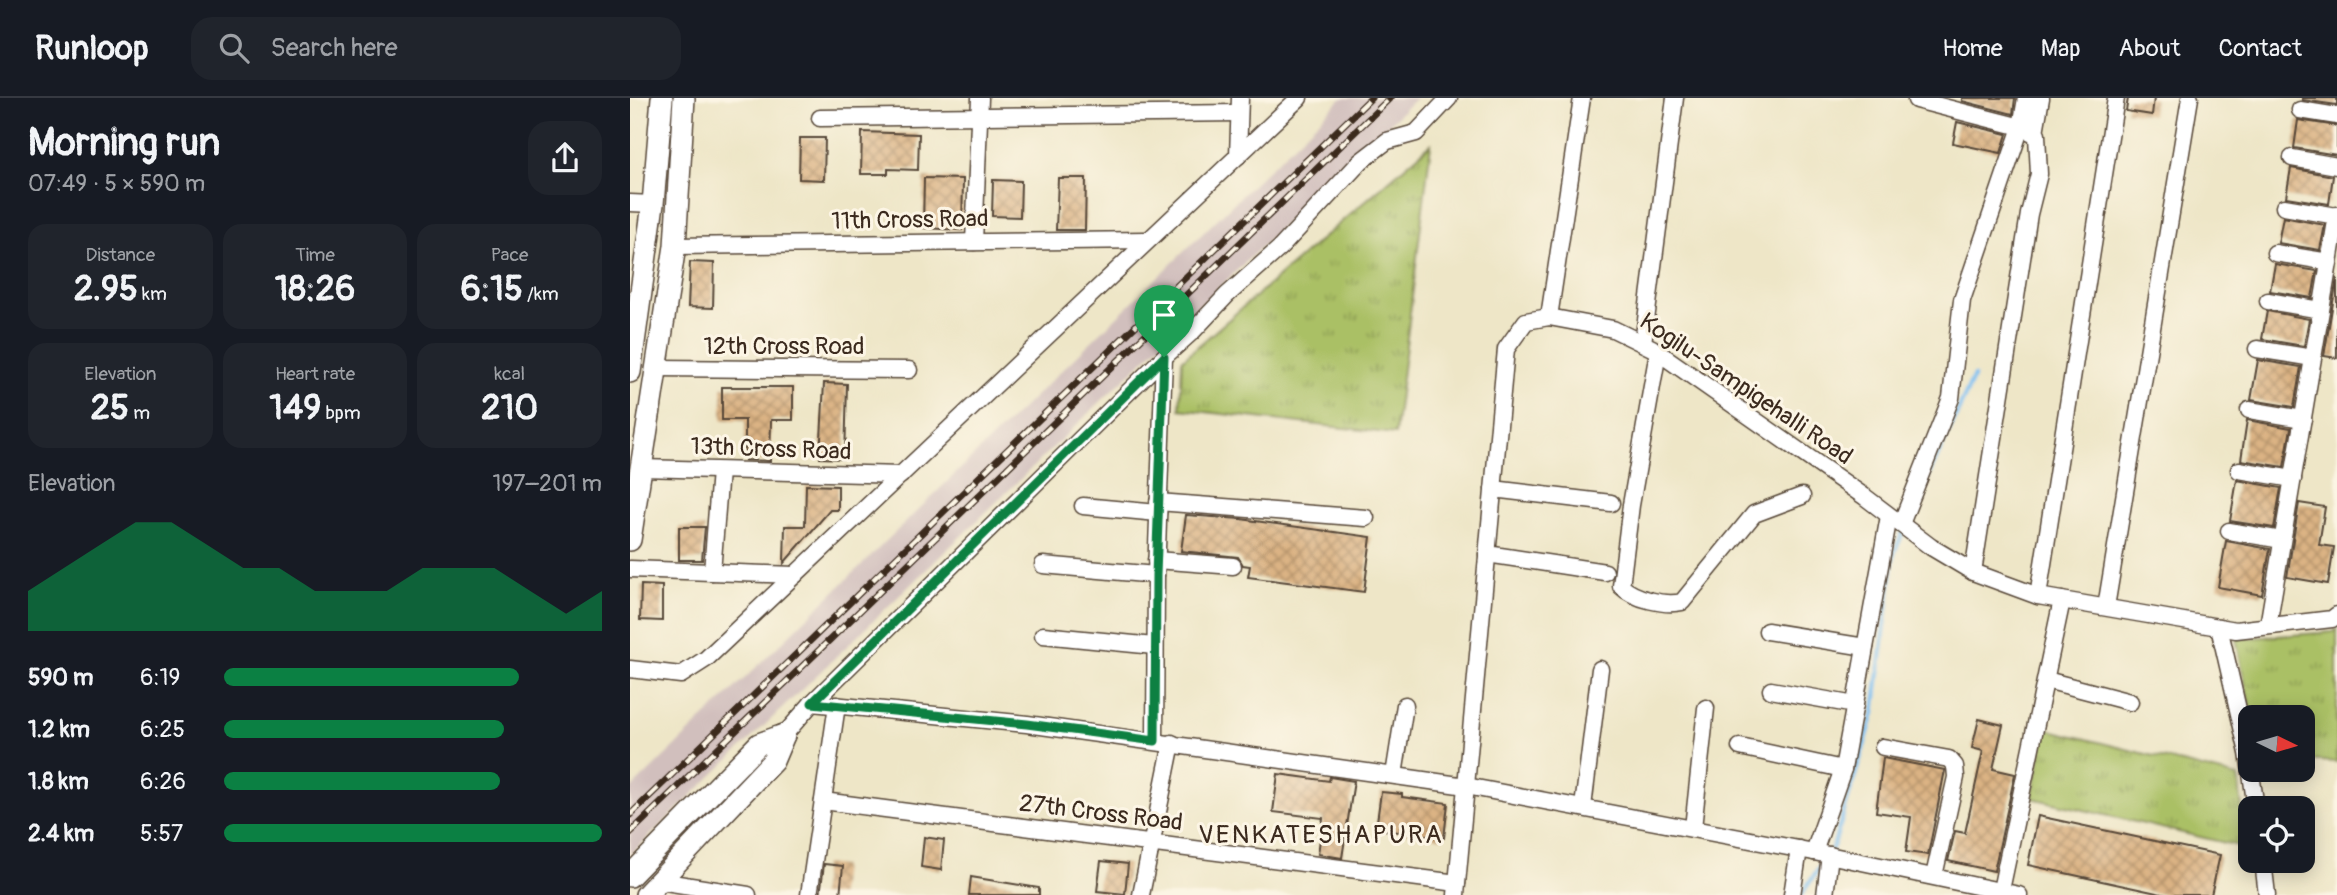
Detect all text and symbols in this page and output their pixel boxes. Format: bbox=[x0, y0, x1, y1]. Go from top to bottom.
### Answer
search box bbox=[191, 17, 681, 80]
text: Runloop bbox=[35, 28, 149, 69]
icon: search bbox=[215, 29, 253, 67]
text: Search here bbox=[271, 32, 398, 64]
text: Home bbox=[1942, 34, 2003, 63]
text: Map bbox=[2041, 34, 2081, 63]
text: About bbox=[2119, 34, 2181, 63]
text: Contact bbox=[2219, 34, 2302, 63]
text: Morning run bbox=[28, 119, 220, 167]
button: share bbox=[528, 121, 602, 195]
text: 07:49 · 5 × 590 m bbox=[28, 169, 205, 198]
street label: 11th Cross Road bbox=[831, 204, 989, 236]
text: Distance bbox=[86, 243, 155, 267]
text: Time bbox=[295, 243, 335, 267]
text: Pace bbox=[491, 243, 528, 267]
text: 2.95 bbox=[74, 267, 138, 311]
text: 18:26 bbox=[275, 267, 355, 311]
text: 6:15 bbox=[461, 267, 523, 311]
text: km bbox=[138, 282, 167, 306]
text: /km bbox=[523, 282, 559, 306]
pin bbox=[1134, 285, 1194, 357]
icon: arrive bbox=[1145, 296, 1183, 334]
street label: Kogilu-Sampigehalli Road bbox=[1634, 307, 1858, 471]
street label: 12th Cross Road bbox=[703, 332, 865, 361]
text: Elevation bbox=[84, 362, 157, 386]
text: Heart rate bbox=[275, 362, 355, 386]
text: kcal bbox=[494, 362, 525, 386]
text: 25 bbox=[91, 386, 129, 430]
text: 149 bbox=[269, 386, 321, 430]
text: 210 bbox=[481, 386, 538, 430]
text: m bbox=[129, 401, 150, 425]
text: bpm bbox=[321, 401, 361, 425]
street label: 13th Cross Road bbox=[690, 432, 852, 466]
text: Elevation bbox=[28, 469, 116, 498]
text: 197–201 m bbox=[492, 469, 602, 498]
text: 590 m bbox=[28, 663, 93, 692]
text: 6:19 bbox=[140, 663, 180, 692]
north arrow bbox=[2238, 705, 2315, 782]
map controls bbox=[2238, 705, 2315, 873]
text: 1.2 km bbox=[28, 715, 90, 744]
text: 6:25 bbox=[140, 715, 185, 744]
text: 1.8 km bbox=[28, 767, 89, 796]
text: 6:26 bbox=[140, 767, 186, 796]
street label: 27th Cross Road bbox=[1018, 789, 1184, 837]
button: locate bbox=[2238, 796, 2315, 873]
text: 2.4 km bbox=[28, 819, 94, 848]
text: 5:57 bbox=[140, 819, 183, 848]
district label: VENKATESHAPURA bbox=[1198, 819, 1444, 851]

